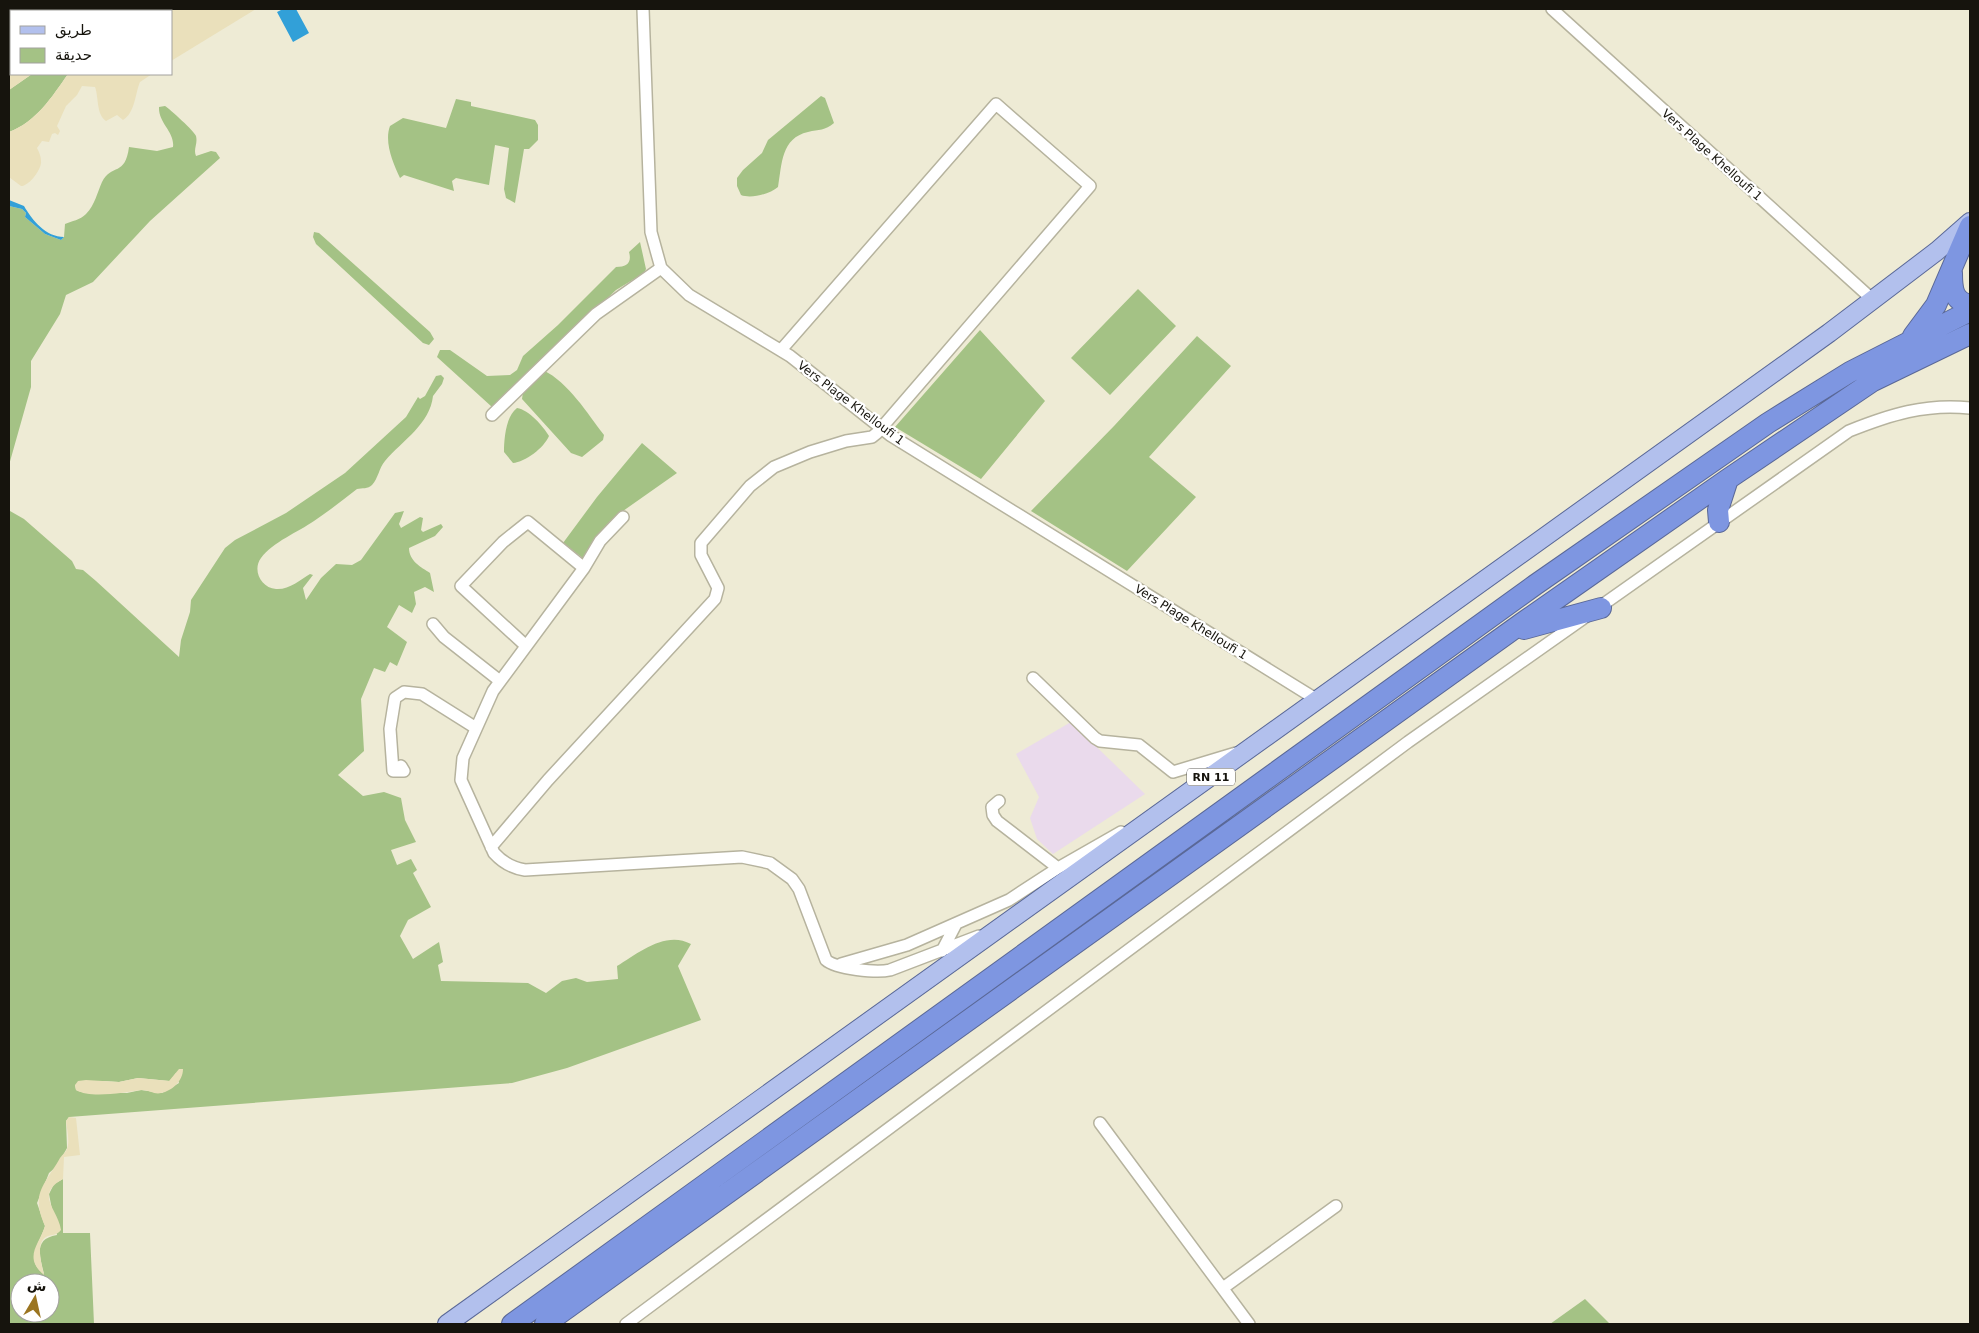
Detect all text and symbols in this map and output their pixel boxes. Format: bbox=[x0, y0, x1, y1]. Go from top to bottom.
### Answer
legend bbox=[10, 10, 172, 75]
text: طريق bbox=[55, 21, 92, 39]
text: حديقة bbox=[55, 46, 92, 64]
street label: Vers Plage Khelloufi 1 bbox=[1659, 106, 1765, 204]
street label: Vers Plage Khelloufi 1 bbox=[795, 358, 907, 448]
street label: Vers Plage Khelloufi 1 bbox=[1132, 582, 1250, 662]
road number: RN 11 bbox=[1187, 769, 1235, 786]
north arrow bbox=[10, 1273, 60, 1323]
text: ش bbox=[26, 1276, 48, 1295]

